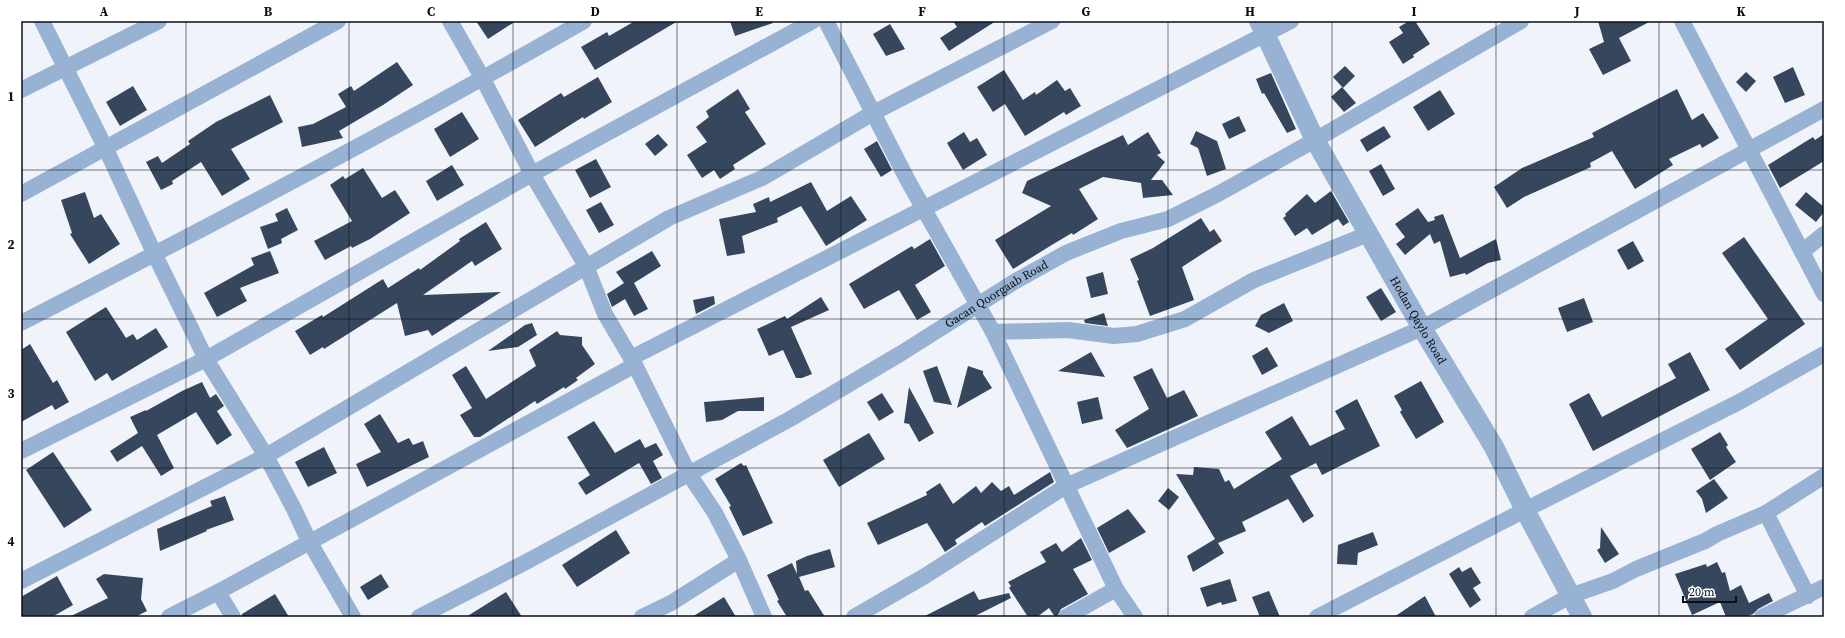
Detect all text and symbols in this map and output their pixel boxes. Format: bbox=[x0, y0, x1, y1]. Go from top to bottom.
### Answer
text: A bbox=[100, 3, 109, 20]
text: B bbox=[264, 3, 273, 20]
text: C bbox=[427, 3, 435, 20]
text: D bbox=[590, 3, 600, 20]
text: E bbox=[755, 3, 763, 20]
text: F bbox=[918, 3, 926, 20]
text: G bbox=[1082, 3, 1091, 20]
text: H bbox=[1245, 3, 1255, 20]
text: I bbox=[1411, 3, 1417, 20]
text: J bbox=[1573, 3, 1580, 20]
text: K bbox=[1736, 3, 1746, 20]
text: 1 bbox=[7, 88, 15, 105]
text: 2 bbox=[7, 236, 15, 253]
street label: Gacan Qoorgaab Road bbox=[942, 256, 1051, 332]
street label: Hodan Qaylo Road bbox=[1386, 273, 1450, 367]
text: 3 bbox=[7, 385, 15, 402]
text: 4 bbox=[7, 533, 15, 550]
scale bar bbox=[1683, 578, 1736, 604]
text: 20 m bbox=[1689, 584, 1715, 600]

